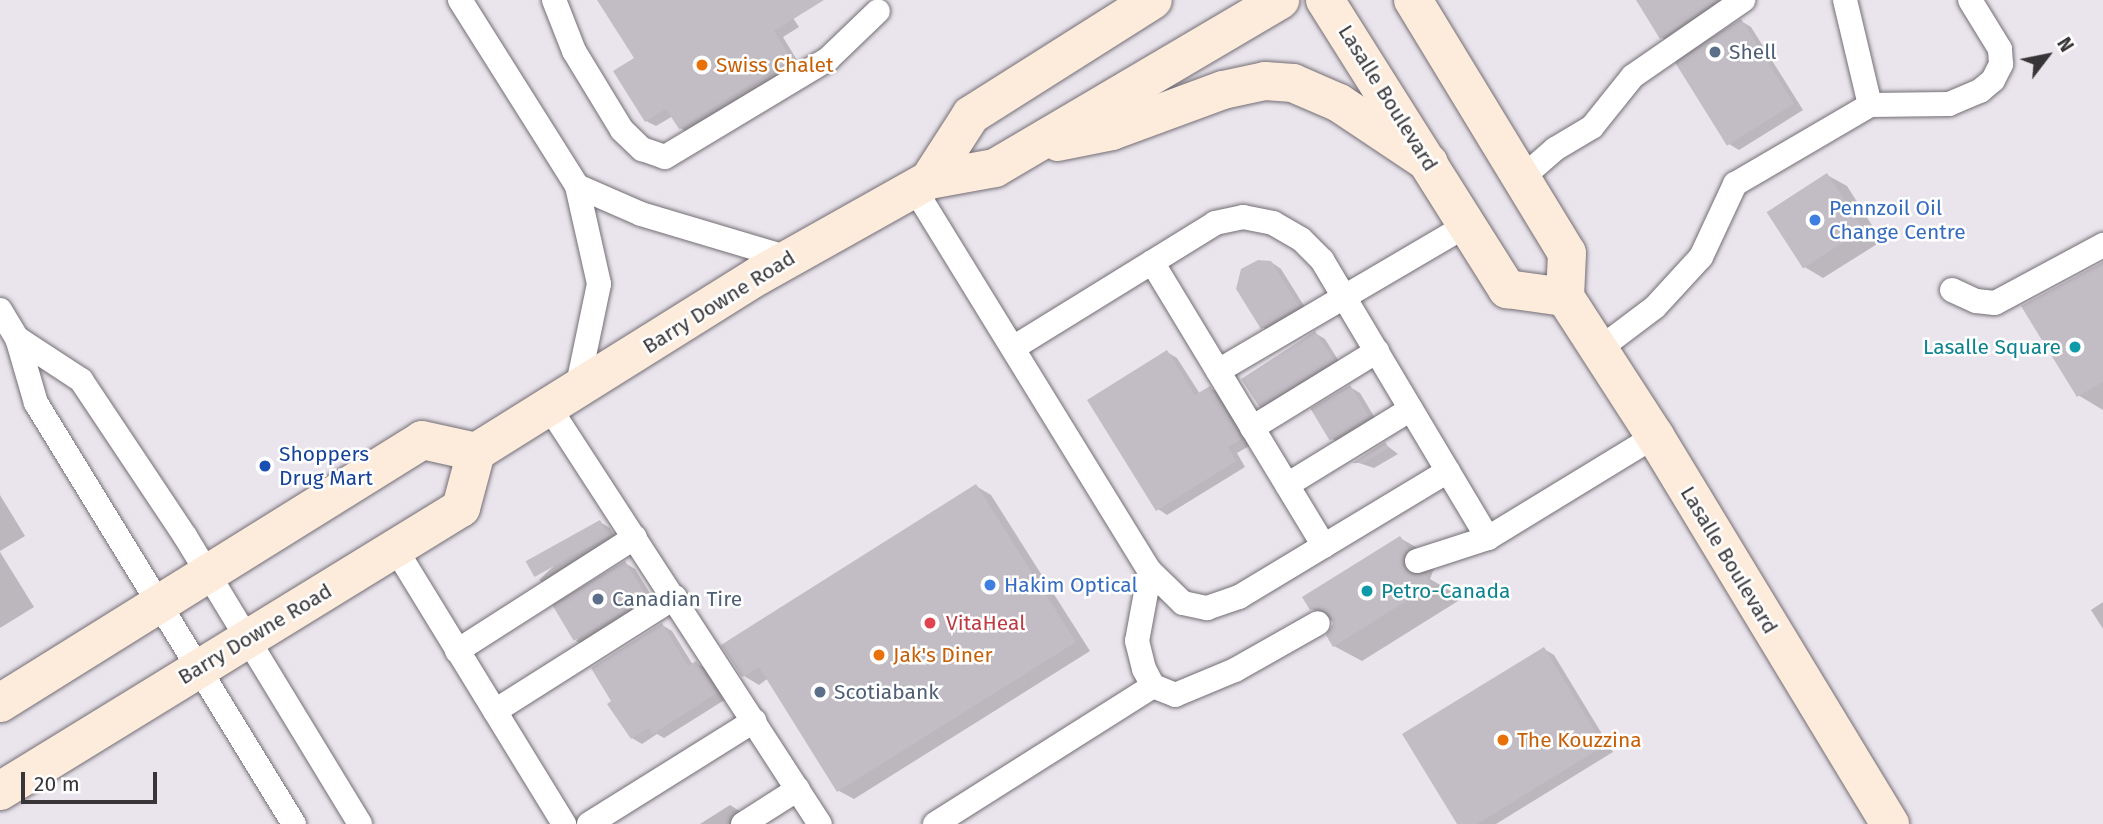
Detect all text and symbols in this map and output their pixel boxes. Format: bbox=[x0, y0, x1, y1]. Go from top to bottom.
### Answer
street label: Lasalle Boulevard bbox=[1333, 20, 1443, 176]
north arrow bbox=[2012, 21, 2082, 91]
text: N bbox=[2052, 33, 2078, 56]
place label: Shell bbox=[1729, 39, 1777, 65]
marker: Shell bbox=[1707, 44, 1723, 60]
place label: Swiss Chalet bbox=[716, 52, 834, 78]
marker: Swiss Chalet bbox=[694, 57, 710, 73]
place label: Pennzoil Oil Change Centre bbox=[1829, 195, 1966, 245]
marker: Pennzoil Oil Change Centre bbox=[1807, 212, 1823, 228]
street label: Barry Downe Road bbox=[638, 245, 800, 359]
place label: Lasalle Square bbox=[1923, 334, 2061, 360]
marker: Lasalle Square bbox=[2067, 339, 2083, 355]
place label: Shoppers Drug Mart bbox=[279, 441, 373, 491]
marker: Shoppers Drug Mart bbox=[257, 458, 273, 474]
street label: Lasalle Boulevard bbox=[1675, 482, 1783, 638]
place label: Hakim Optical bbox=[1004, 572, 1138, 598]
marker: Hakim Optical bbox=[982, 577, 998, 593]
street label: Barry Downe Road bbox=[174, 578, 336, 690]
place label: Petro-Canada bbox=[1381, 578, 1510, 604]
marker: Petro-Canada bbox=[1359, 583, 1375, 599]
place label: Canadian Tire bbox=[612, 586, 742, 612]
marker: Canadian Tire bbox=[590, 591, 606, 607]
place label: VitaHeal bbox=[946, 610, 1025, 636]
marker: VitaHeal bbox=[920, 613, 940, 633]
place label: Jak's Diner bbox=[893, 642, 993, 668]
marker: Jak's Diner bbox=[871, 647, 887, 663]
place label: Scotiabank bbox=[834, 679, 939, 705]
marker: Scotiabank bbox=[812, 684, 828, 700]
place label: The Kouzzina bbox=[1517, 727, 1642, 753]
marker: The Kouzzina bbox=[1495, 732, 1511, 748]
scale bar bbox=[24, 758, 161, 802]
text: 20 m bbox=[34, 771, 80, 797]

